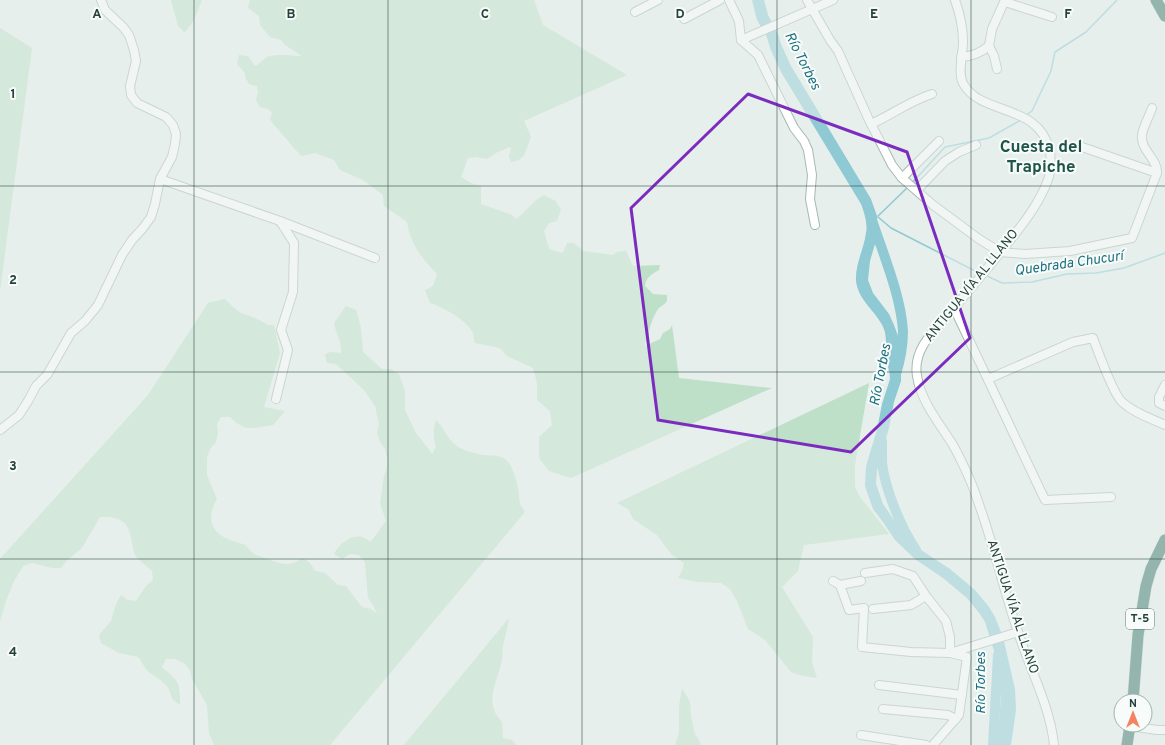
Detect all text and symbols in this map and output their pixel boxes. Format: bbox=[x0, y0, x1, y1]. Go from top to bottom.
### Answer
text: A bbox=[92, 7, 102, 23]
text: B bbox=[287, 7, 296, 23]
text: C bbox=[481, 7, 489, 23]
text: D bbox=[675, 7, 685, 23]
text: E bbox=[870, 7, 878, 23]
text: F bbox=[1064, 7, 1072, 23]
water label: Río Torbes bbox=[780, 29, 824, 93]
text: 1 bbox=[10, 87, 16, 103]
district label: Cuesta del Trapiche bbox=[1000, 137, 1082, 179]
street label: ANTIGUA VÍA AL LLANO bbox=[920, 225, 1022, 346]
water label: Quebrada Chucurí bbox=[1014, 247, 1128, 280]
text: 2 bbox=[9, 273, 17, 289]
water label: Río Torbes bbox=[867, 342, 895, 407]
text: 3 bbox=[9, 459, 17, 475]
street label: ANTIGUA VÍA AL LLANO bbox=[983, 537, 1043, 676]
road number: T-5 bbox=[1126, 609, 1154, 629]
text: 4 bbox=[9, 645, 17, 661]
water label: Río Torbes bbox=[973, 651, 990, 714]
north arrow bbox=[1113, 693, 1153, 733]
text: N bbox=[1129, 697, 1137, 711]

